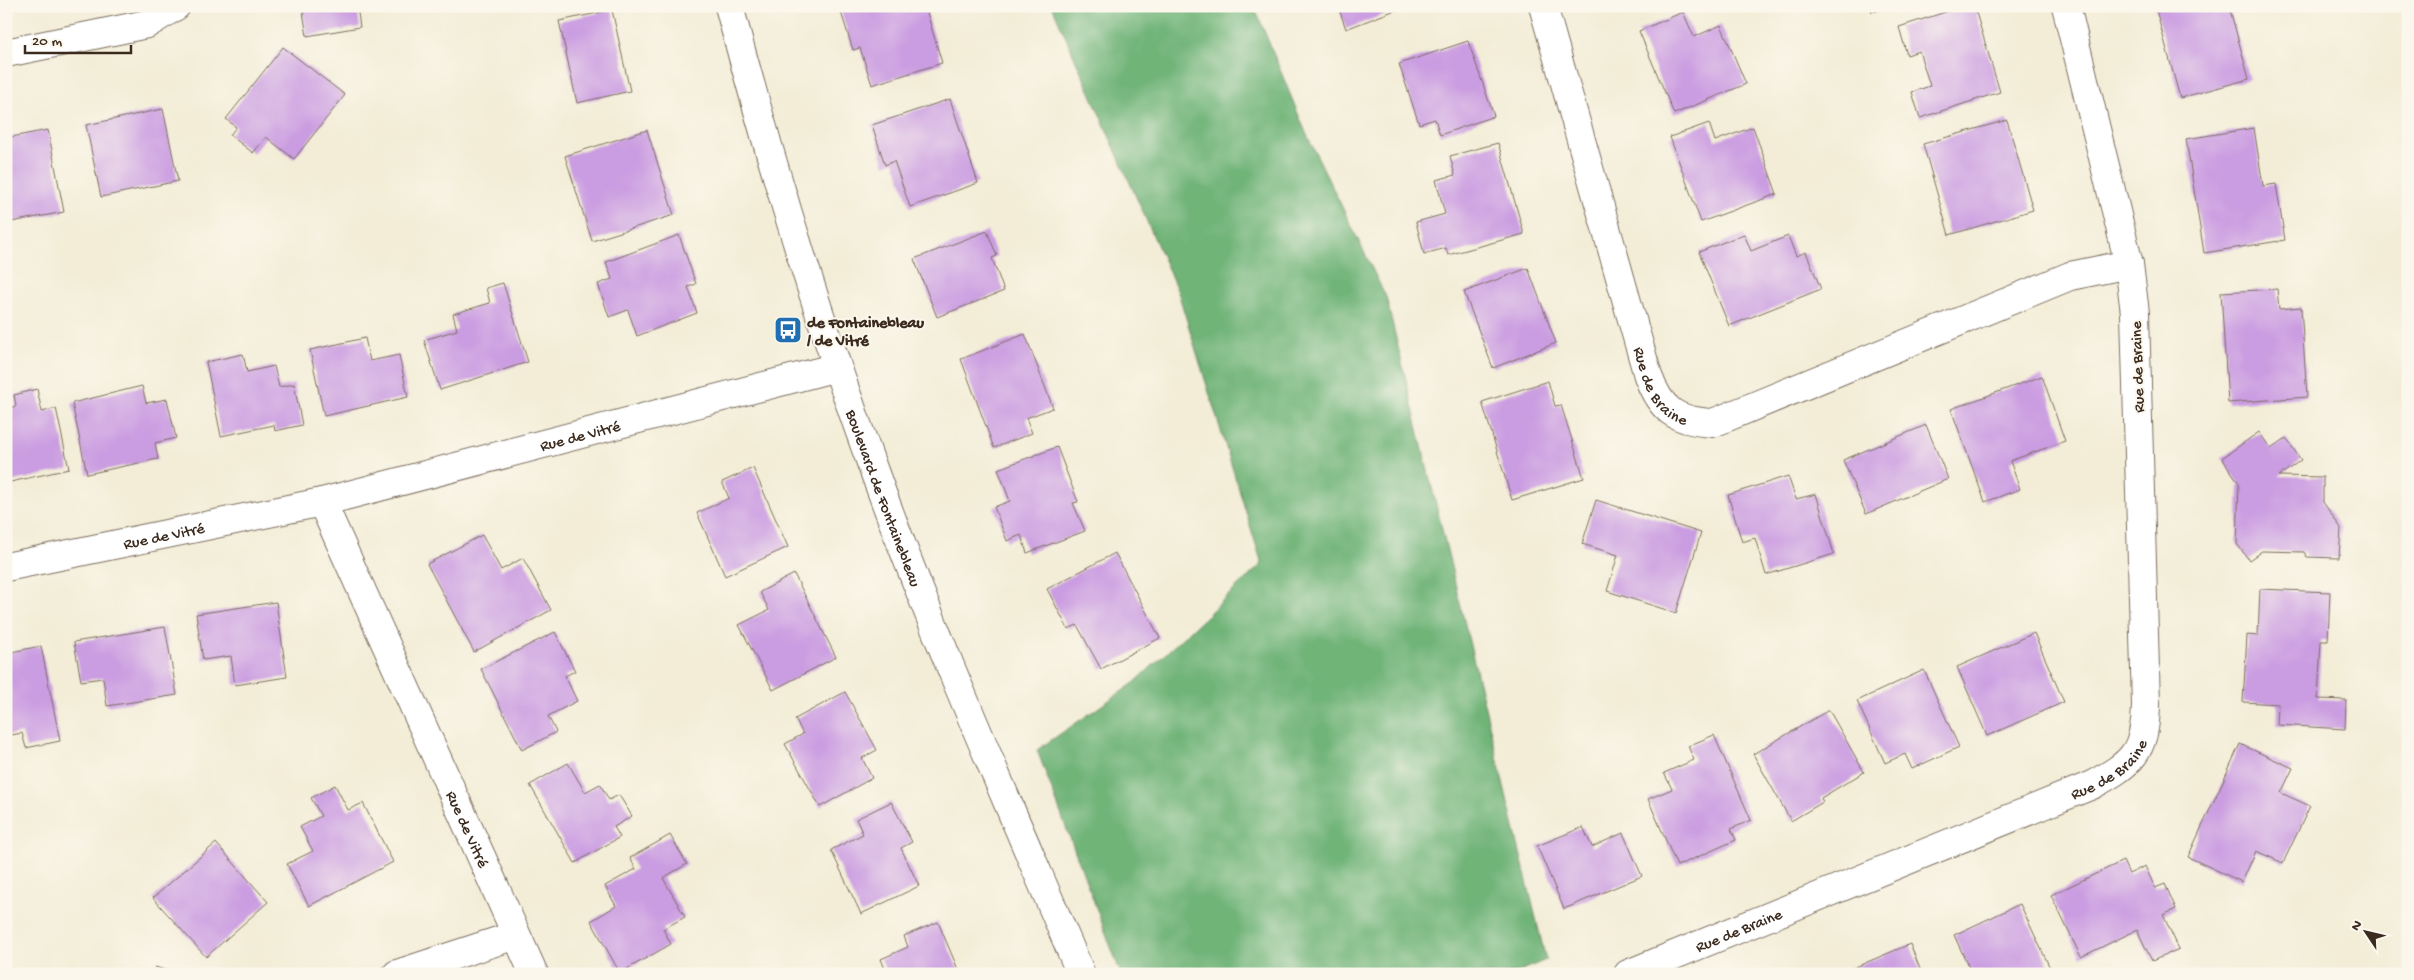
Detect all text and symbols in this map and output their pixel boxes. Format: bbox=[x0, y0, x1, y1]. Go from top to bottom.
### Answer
scale bar bbox=[25, 22, 131, 54]
text: 20 m bbox=[32, 33, 62, 51]
bus stop icon: de Fontainebleau / de Vitré bbox=[773, 315, 803, 345]
place label: de Fontainebleau / de Vitré bbox=[806, 315, 924, 352]
street label: Rue de Braine bbox=[2128, 320, 2151, 413]
street label: Rue de Braine bbox=[1627, 345, 1690, 432]
street label: Boulevard de Fontainebleau bbox=[839, 407, 923, 591]
street label: Rue de Vitré bbox=[538, 418, 623, 457]
street label: Rue de Vitré bbox=[122, 520, 207, 556]
street label: Rue de Braine bbox=[2069, 737, 2154, 806]
street label: Rue de Vitré bbox=[440, 789, 491, 872]
street label: Rue de Braine bbox=[1694, 906, 1786, 958]
north arrow bbox=[2342, 908, 2392, 958]
text: N bbox=[2348, 917, 2367, 935]

